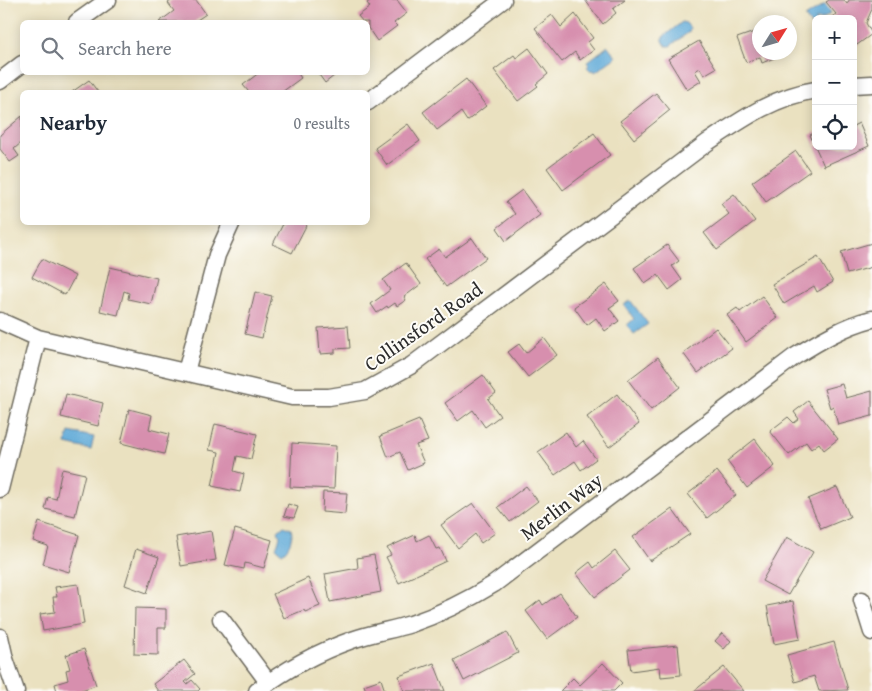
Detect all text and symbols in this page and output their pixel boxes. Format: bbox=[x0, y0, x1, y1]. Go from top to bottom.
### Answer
north arrow bbox=[752, 15, 797, 60]
map controls bbox=[812, 15, 857, 150]
button: + bbox=[812, 15, 857, 60]
search box bbox=[20, 20, 370, 75]
icon: search bbox=[38, 34, 66, 62]
text: Search here bbox=[78, 34, 172, 62]
button: − bbox=[812, 60, 857, 105]
button: locate bbox=[812, 105, 857, 150]
text: Nearby bbox=[40, 107, 107, 138]
text: 0 results bbox=[293, 111, 350, 135]
street label: Collinsford Road bbox=[358, 274, 488, 378]
street label: Merlin Way bbox=[514, 465, 608, 547]

